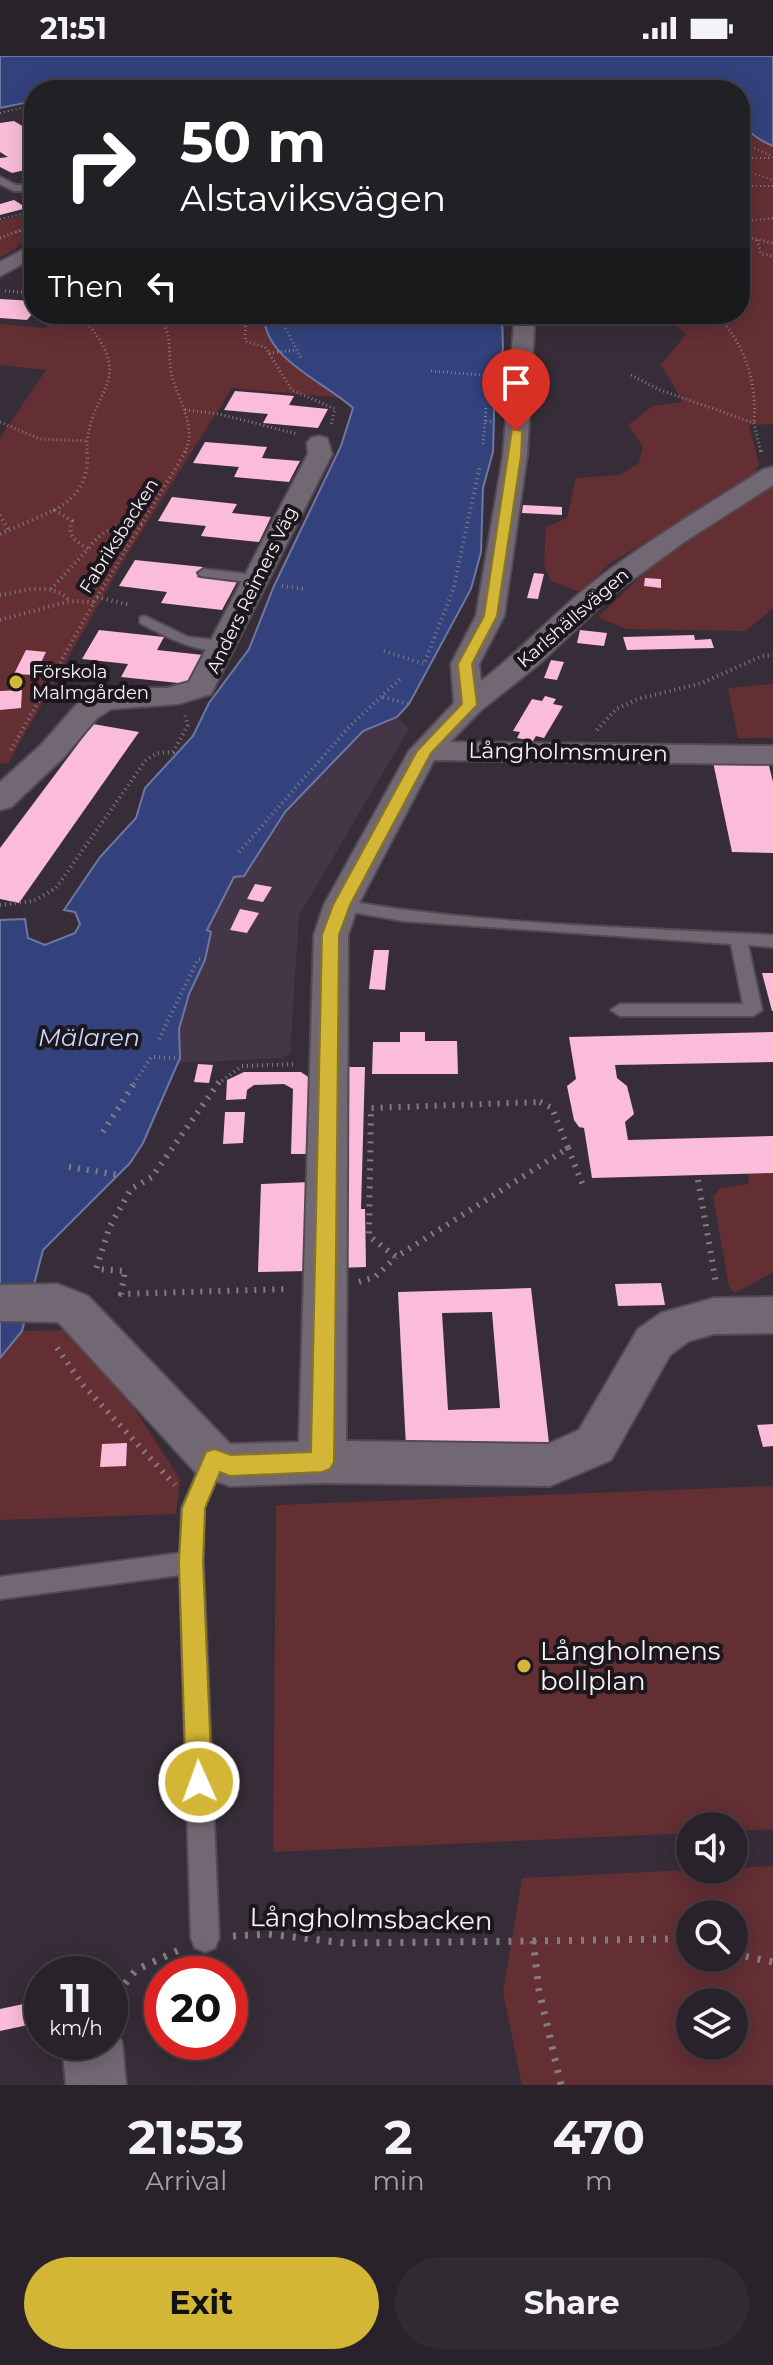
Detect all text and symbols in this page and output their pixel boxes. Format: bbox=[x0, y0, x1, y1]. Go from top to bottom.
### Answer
text: 21:51 bbox=[40, 10, 107, 47]
text: 50 m bbox=[180, 108, 326, 176]
icon: right bbox=[48, 112, 152, 216]
text: Alstaviksvägen bbox=[180, 176, 446, 220]
icon: left bbox=[140, 264, 184, 308]
text: Then bbox=[48, 268, 124, 305]
pin bbox=[482, 349, 550, 431]
icon: arrive bbox=[494, 361, 538, 405]
street label: Fabriksbacken bbox=[75, 475, 163, 597]
street label: Anders Reimers Väg bbox=[202, 503, 302, 677]
street label: Karlshällsvägen bbox=[513, 564, 633, 672]
place label: Förskola Malmgården bbox=[32, 661, 149, 704]
marker: Förskola Malmgården bbox=[7, 673, 25, 691]
street label: Långholmsmuren bbox=[468, 737, 668, 767]
water label: Mälaren bbox=[38, 1023, 140, 1052]
place label: Långholmens bollplan bbox=[540, 1635, 720, 1697]
marker: Långholmens bollplan bbox=[515, 1657, 533, 1675]
position arrow bbox=[157, 1740, 241, 1824]
map controls bbox=[676, 1812, 748, 2060]
button: sound bbox=[676, 1812, 748, 1884]
button: search bbox=[676, 1900, 748, 1972]
street label: Långholmsbacken bbox=[249, 1901, 493, 1937]
speed limit sign: 20 bbox=[144, 1956, 248, 2060]
text: 11 bbox=[60, 1973, 92, 2022]
button: layers bbox=[676, 1988, 748, 2060]
text: km/h bbox=[49, 2016, 103, 2040]
text: 21:53 bbox=[128, 2108, 244, 2166]
text: 2 bbox=[384, 2108, 413, 2166]
text: 470 bbox=[553, 2108, 645, 2166]
text: Arrival bbox=[145, 2165, 227, 2197]
text: min bbox=[372, 2165, 425, 2197]
text: m bbox=[585, 2165, 613, 2197]
button: Exit bbox=[24, 2257, 379, 2349]
button: Share bbox=[395, 2257, 749, 2349]

